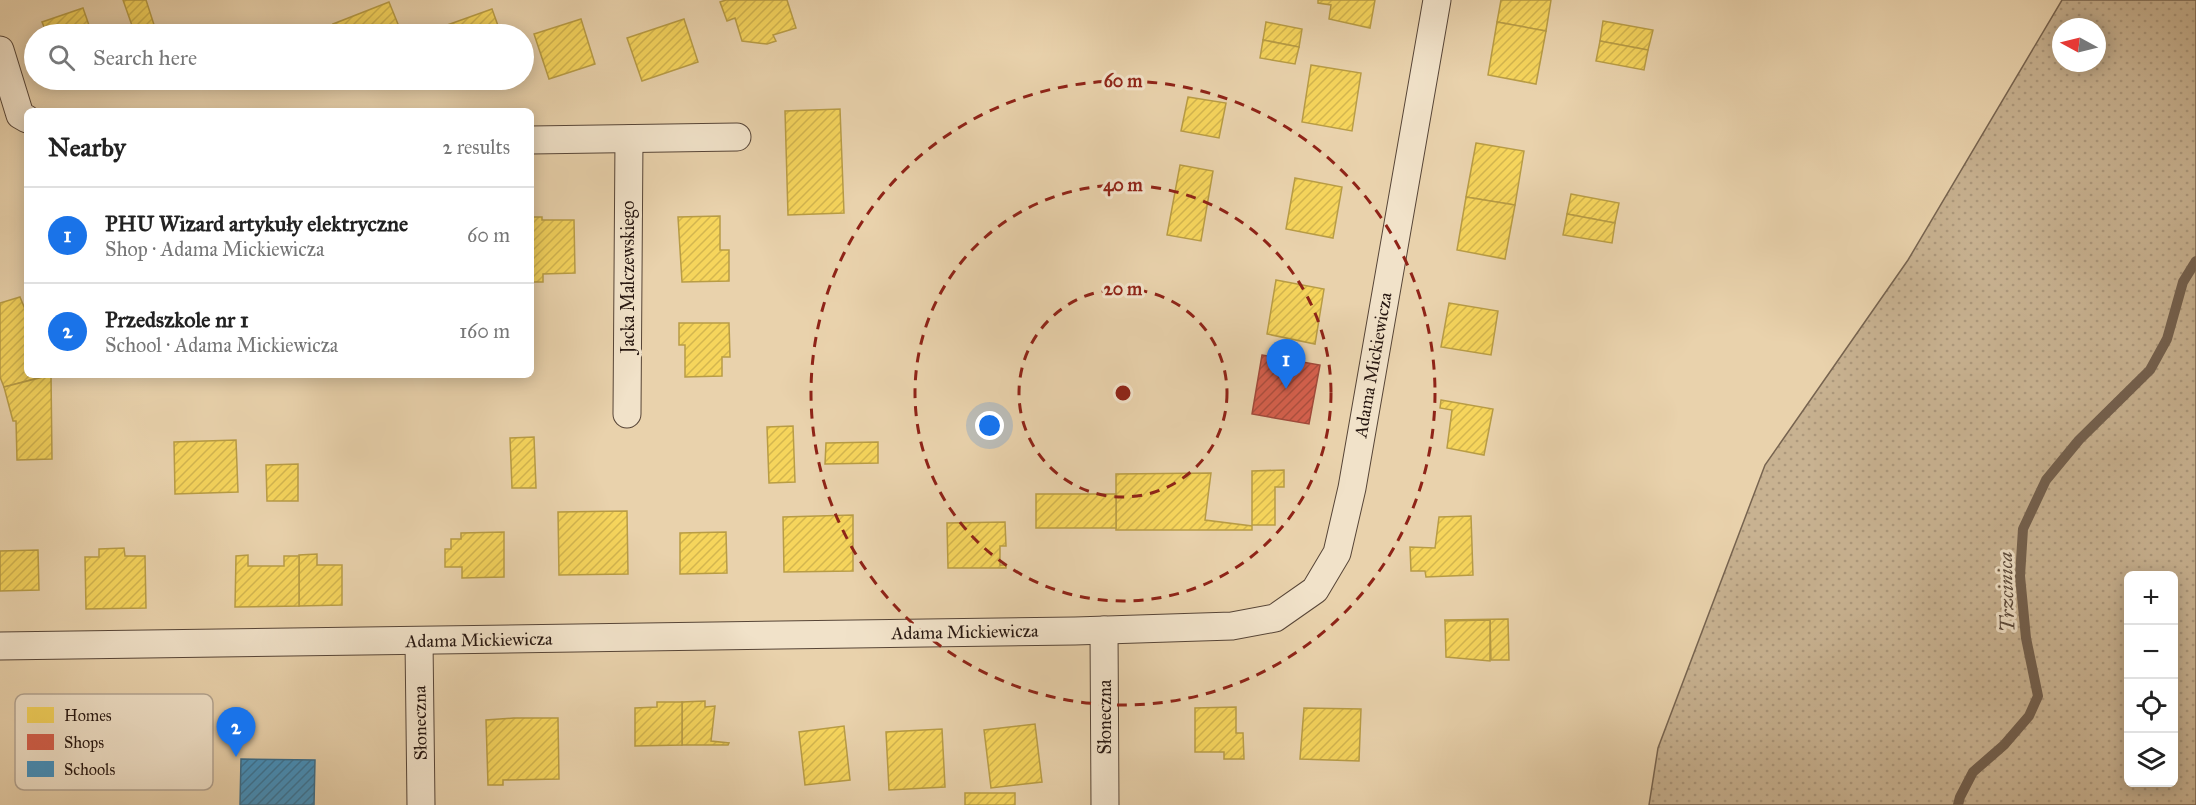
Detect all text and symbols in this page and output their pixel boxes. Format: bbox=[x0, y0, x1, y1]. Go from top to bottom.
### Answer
north arrow bbox=[2052, 18, 2106, 72]
search box bbox=[24, 24, 534, 90]
icon: search bbox=[45, 41, 78, 74]
text: Search here bbox=[93, 44, 197, 71]
text: 60 m bbox=[1104, 70, 1143, 92]
text: Nearby bbox=[48, 131, 126, 163]
text: 2 results bbox=[442, 135, 510, 159]
text: 40 m bbox=[1103, 174, 1144, 197]
street label: Jacka Malczewskiego bbox=[617, 201, 640, 355]
text: PHU Wizard artykuły elektryczne bbox=[105, 210, 408, 237]
text: 1 bbox=[64, 223, 71, 247]
text: 60 m bbox=[467, 223, 510, 247]
text: Shop · Adama Mickiewicza bbox=[105, 237, 324, 261]
text: 20 m bbox=[1104, 278, 1143, 300]
street label: Adama Mickiewicza bbox=[1349, 290, 1397, 440]
text: Przedszkole nr 1 bbox=[105, 306, 249, 333]
text: 2 bbox=[63, 319, 72, 343]
text: 160 m bbox=[459, 319, 510, 343]
text: School · Adama Mickiewicza bbox=[105, 333, 338, 357]
pin: 1 bbox=[1266, 340, 1306, 389]
centre of rings bbox=[1113, 383, 1133, 403]
your location bbox=[975, 411, 1004, 440]
water label: Trzcinica bbox=[1993, 551, 2019, 633]
map controls bbox=[2124, 571, 2178, 787]
button: + bbox=[2124, 571, 2178, 625]
street label: Adama Mickiewicza bbox=[890, 620, 1039, 644]
button: − bbox=[2124, 625, 2178, 679]
street label: Adama Mickiewicza bbox=[404, 628, 553, 652]
street label: Słoneczna bbox=[1094, 679, 1116, 754]
button: locate bbox=[2124, 679, 2178, 733]
street label: Słoneczna bbox=[408, 685, 432, 761]
legend bbox=[15, 694, 213, 790]
text: Homes bbox=[64, 706, 112, 725]
pin: 2 bbox=[216, 708, 256, 757]
text: Shops bbox=[64, 733, 104, 752]
button: layers bbox=[2124, 733, 2178, 787]
text: Schools bbox=[64, 760, 115, 779]

